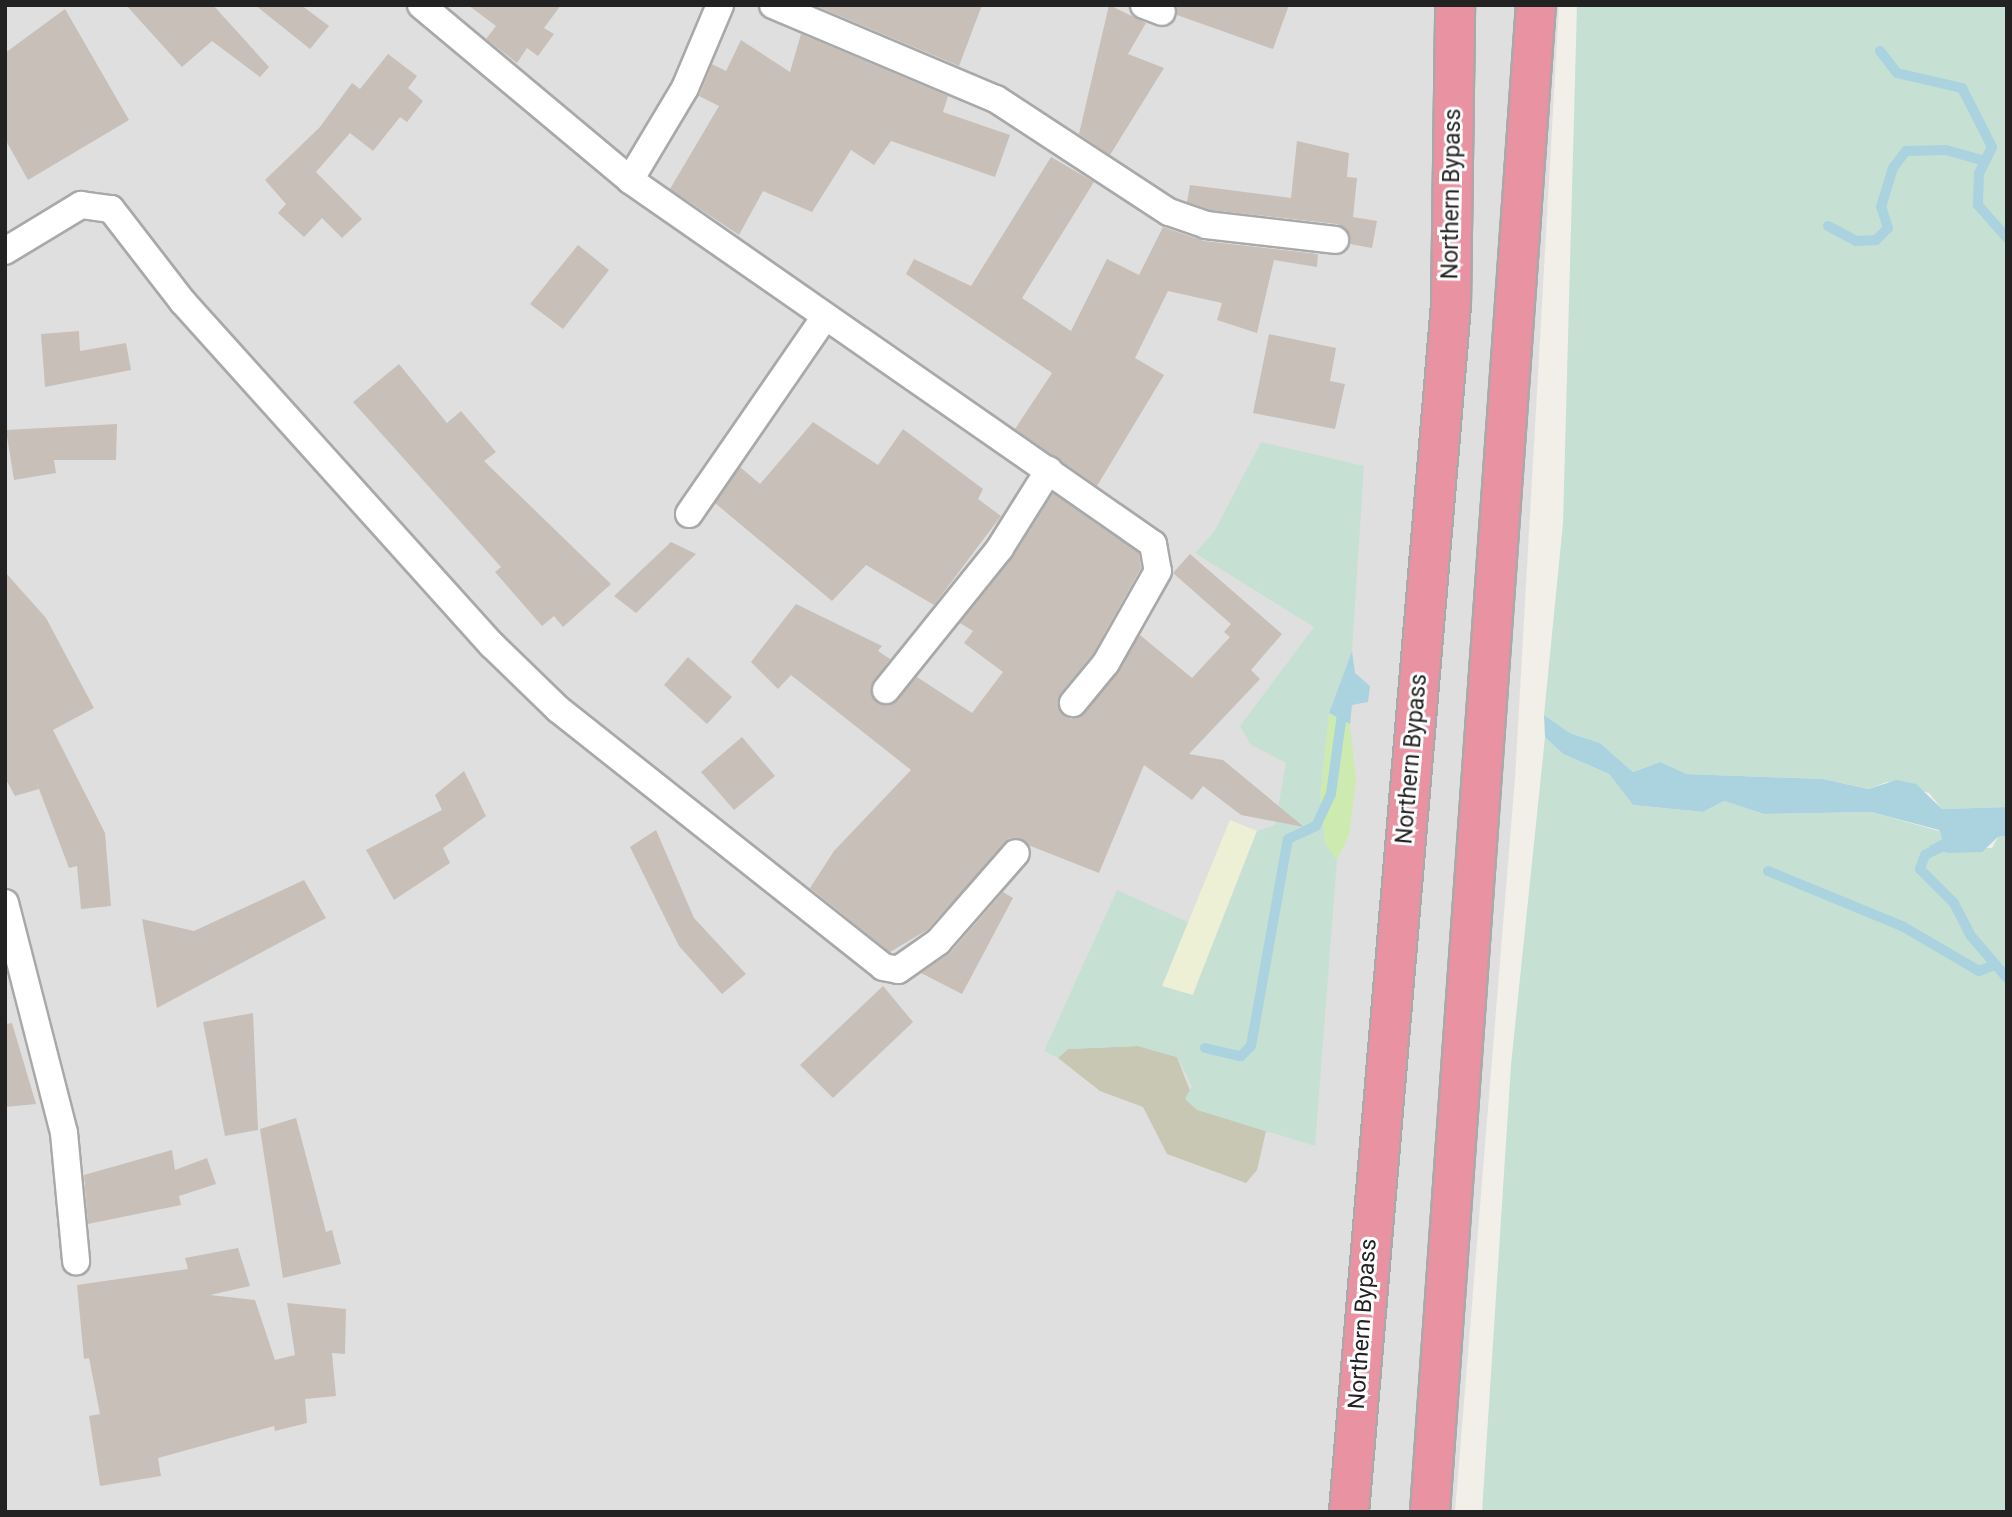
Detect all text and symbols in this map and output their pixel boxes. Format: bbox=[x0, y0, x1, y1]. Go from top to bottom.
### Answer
street label: Northern Bypass bbox=[1437, 108, 1467, 280]
street label: Northern Bypass bbox=[1391, 673, 1433, 845]
street label: Northern Bypass bbox=[1343, 1238, 1383, 1410]

